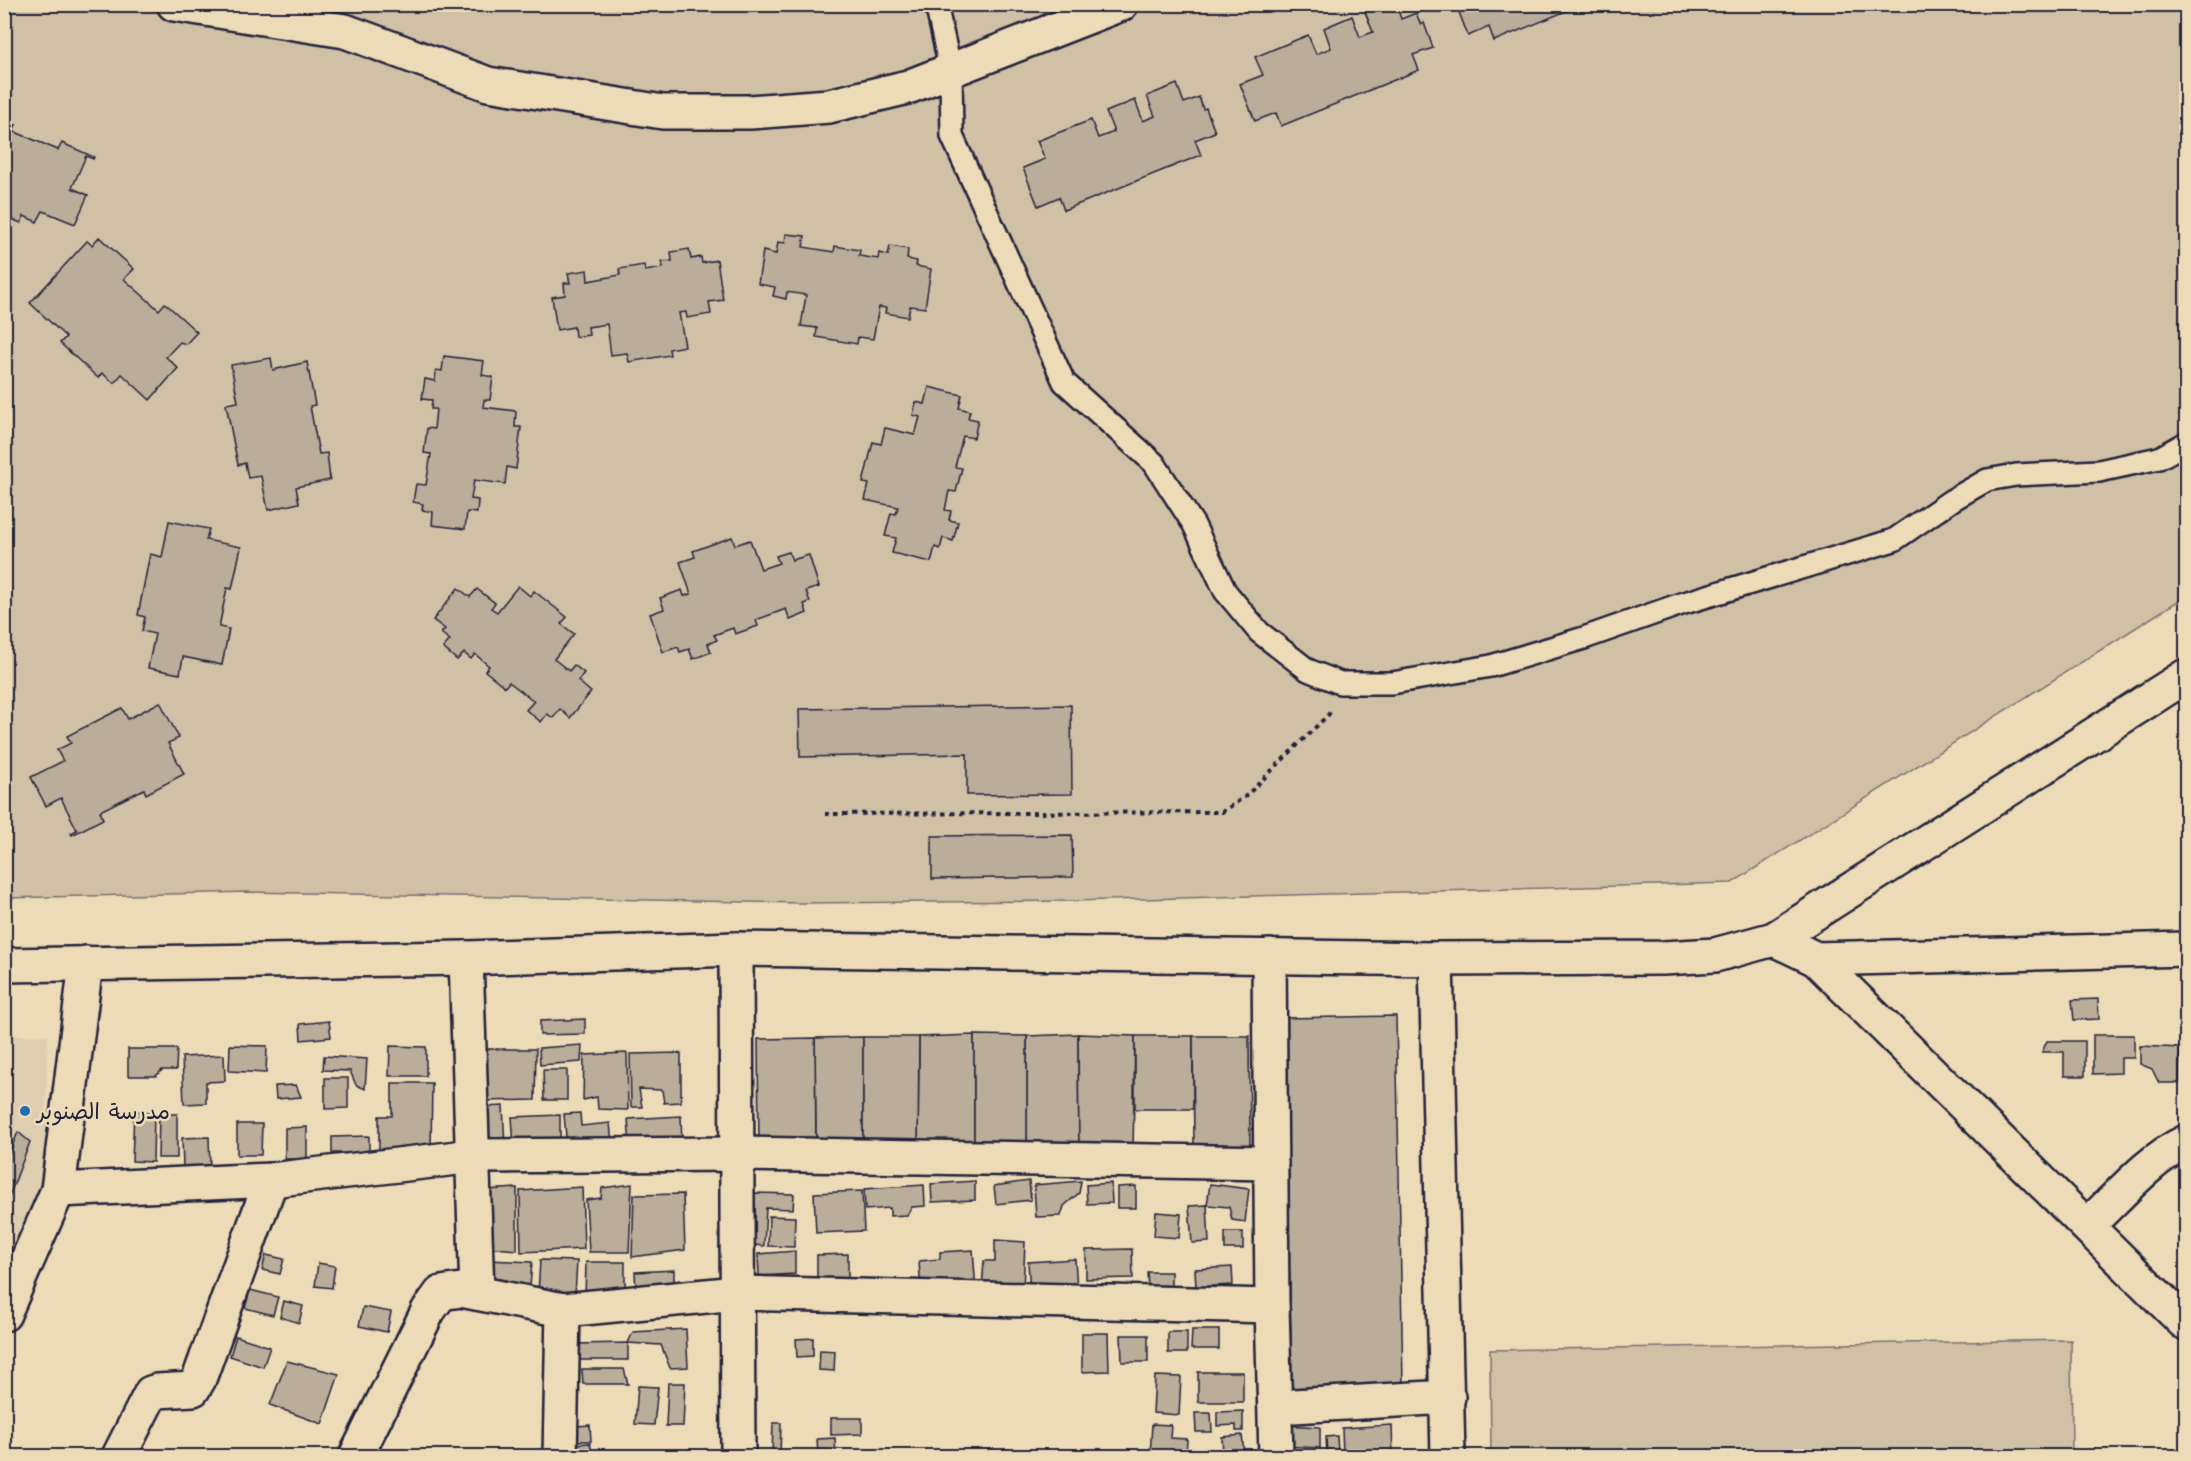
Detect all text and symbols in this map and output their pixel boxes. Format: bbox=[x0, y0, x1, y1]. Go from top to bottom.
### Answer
place label: مدرسة الصنوبر bbox=[35, 1097, 170, 1128]
marker: مدرسة الصنوبر bbox=[18, 1104, 32, 1118]

